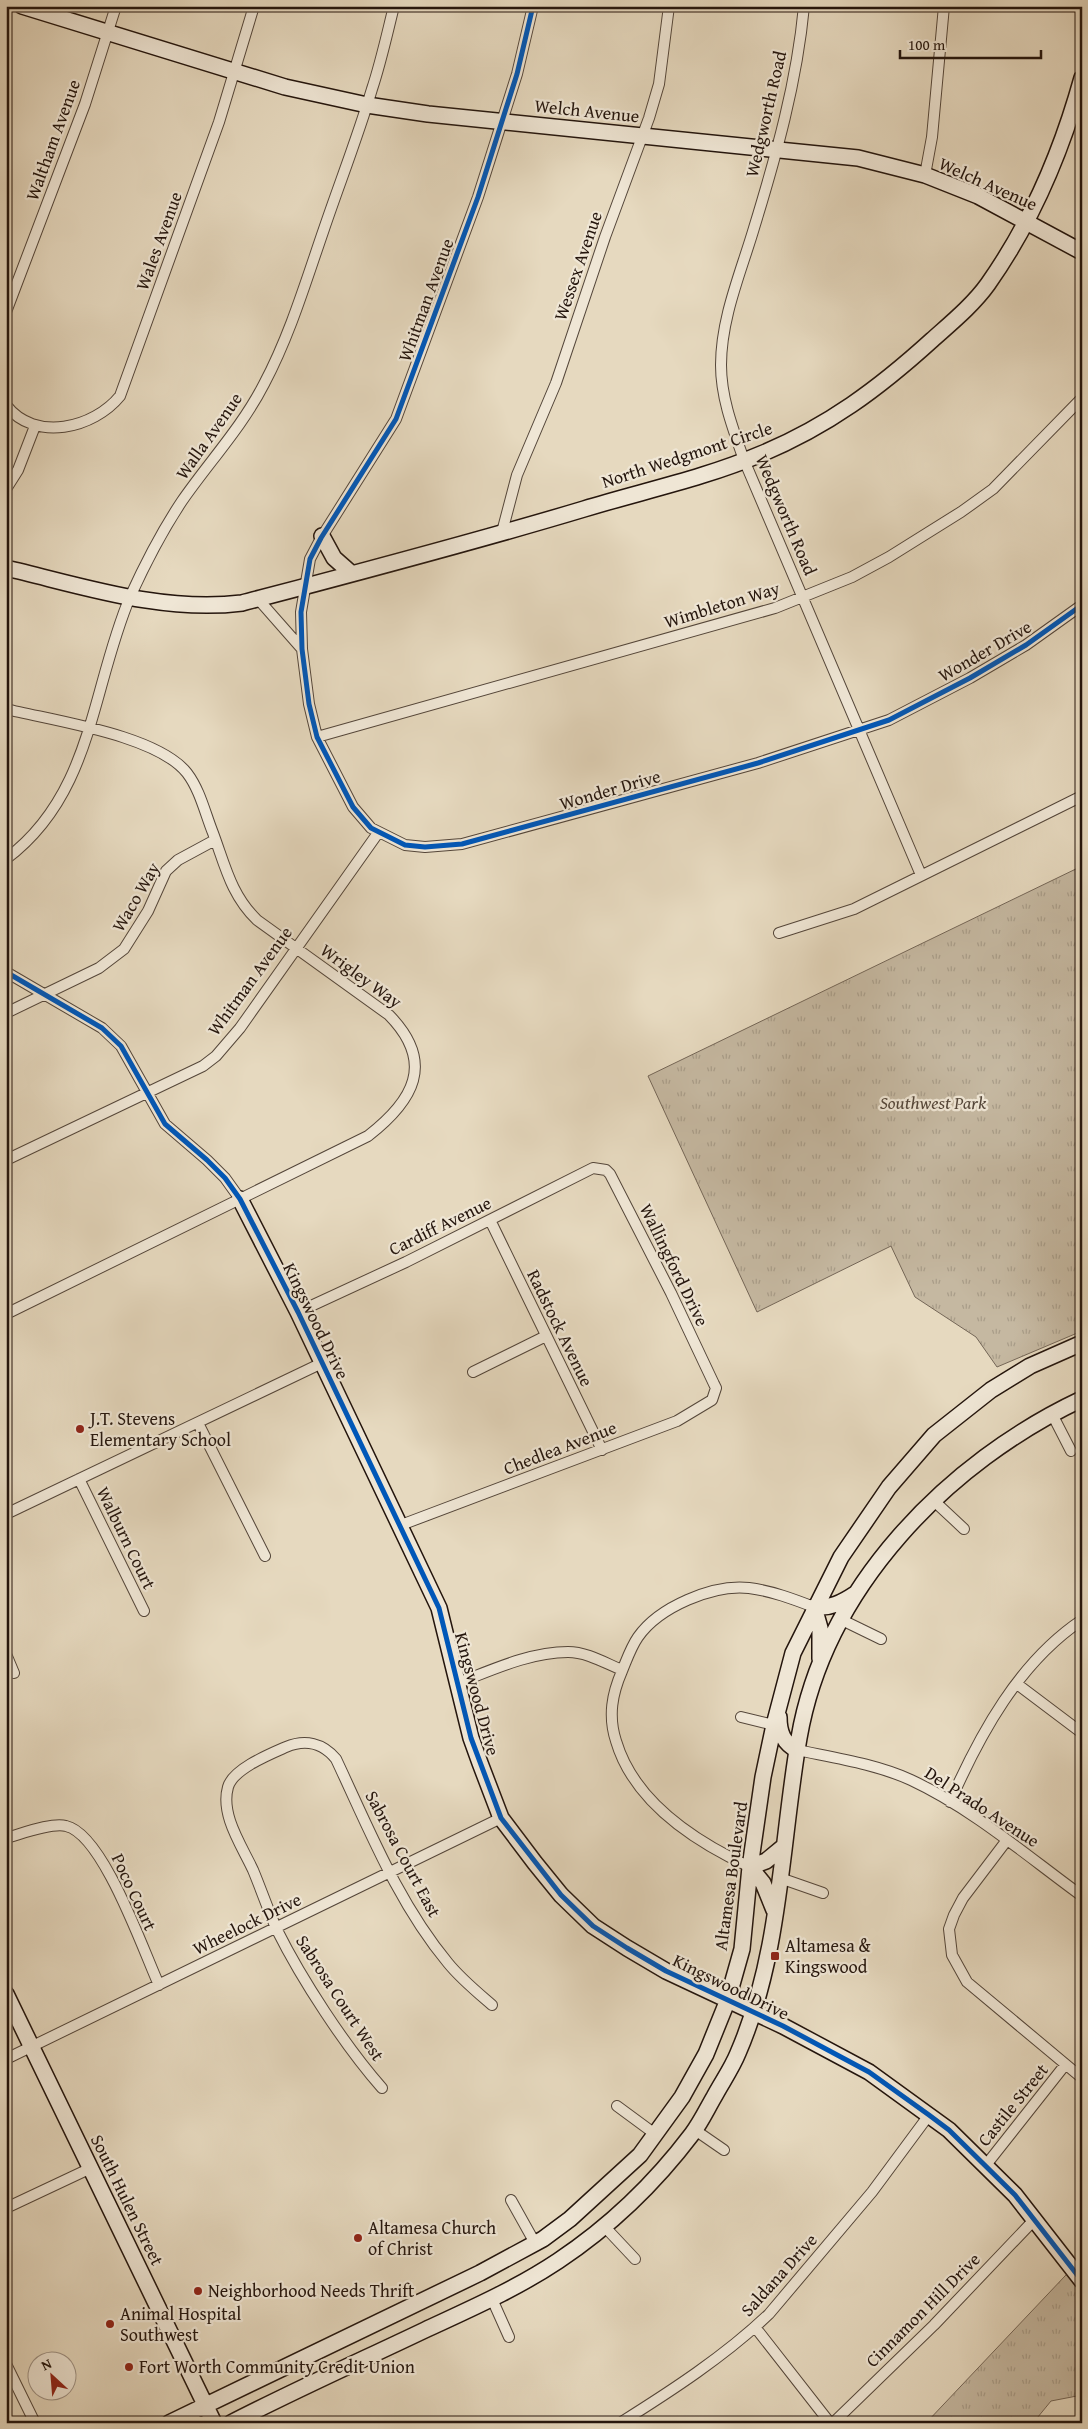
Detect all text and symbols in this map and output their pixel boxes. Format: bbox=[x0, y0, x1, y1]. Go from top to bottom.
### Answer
scale bar bbox=[900, 28, 1042, 60]
text: 100 m bbox=[908, 34, 946, 55]
street label: Wedgworth Road bbox=[738, 48, 793, 180]
street label: Waltham Avenue bbox=[18, 75, 87, 204]
street label: Welch Avenue bbox=[533, 92, 641, 129]
street label: Welch Avenue bbox=[935, 150, 1042, 217]
street label: Wales Avenue bbox=[128, 188, 189, 294]
street label: Wessex Avenue bbox=[546, 208, 609, 324]
street label: Whitman Avenue bbox=[391, 234, 460, 365]
street label: Walla Avenue bbox=[169, 387, 249, 485]
street label: North Wedgmont Circle bbox=[598, 414, 776, 495]
street label: Wedgworth Road bbox=[749, 450, 824, 580]
street label: Wimbleton Way bbox=[661, 574, 783, 635]
street label: Wonder Drive bbox=[933, 613, 1036, 688]
street label: Wonder Drive bbox=[556, 762, 663, 817]
street label: Waco Way bbox=[105, 857, 166, 937]
street label: Whitman Avenue bbox=[201, 920, 299, 1041]
street label: Wrigley Way bbox=[315, 937, 408, 1015]
park label: Southwest Park bbox=[880, 1089, 987, 1116]
street label: Cardiff Avenue bbox=[384, 1189, 496, 1262]
street label: Wallingford Drive bbox=[633, 1199, 716, 1331]
street label: Kingswood Drive bbox=[277, 1258, 356, 1384]
street label: Radstock Avenue bbox=[520, 1265, 600, 1391]
place label: J.T. Stevens Elementary School bbox=[88, 1405, 231, 1453]
street label: Chedlea Avenue bbox=[499, 1414, 620, 1482]
marker: J.T. Stevens Elementary School bbox=[74, 1423, 86, 1435]
street label: Walburn Court bbox=[90, 1482, 163, 1594]
street label: Kingswood Drive bbox=[448, 1629, 507, 1759]
street label: Del Prado Avenue bbox=[920, 1759, 1045, 1854]
street label: Sabrosa Court East bbox=[359, 1786, 449, 1923]
street label: Altamesa Boulevard bbox=[707, 1799, 754, 1952]
street label: Poco Court bbox=[105, 1849, 164, 1935]
street label: Wheelock Drive bbox=[188, 1886, 306, 1961]
street label: Sabrosa Court West bbox=[289, 1929, 392, 2067]
place label: Altamesa & Kingswood bbox=[785, 1932, 872, 1980]
street label: Kingswood Drive bbox=[668, 1947, 794, 2026]
marker: Altamesa & Kingswood bbox=[769, 1950, 781, 1962]
street label: Castile Street bbox=[971, 2057, 1055, 2152]
street label: South Hulen Street bbox=[84, 2130, 171, 2271]
place label: Altamesa Church of Christ bbox=[368, 2214, 496, 2262]
street label: Saldana Drive bbox=[734, 2227, 823, 2322]
marker: Altamesa Church of Christ bbox=[352, 2232, 364, 2244]
street label: Cinnamon Hill Drive bbox=[859, 2246, 986, 2373]
place label: Neighborhood Needs Thrift bbox=[208, 2277, 415, 2304]
marker: Neighborhood Needs Thrift bbox=[192, 2285, 204, 2297]
place label: Animal Hospital Southwest bbox=[120, 2300, 241, 2348]
marker: Animal Hospital Southwest bbox=[104, 2318, 116, 2330]
north arrow bbox=[28, 2352, 78, 2402]
text: N bbox=[38, 2353, 55, 2375]
place label: Fort Worth Community Credit Union bbox=[139, 2353, 415, 2380]
marker: Fort Worth Community Credit Union bbox=[123, 2361, 135, 2373]

